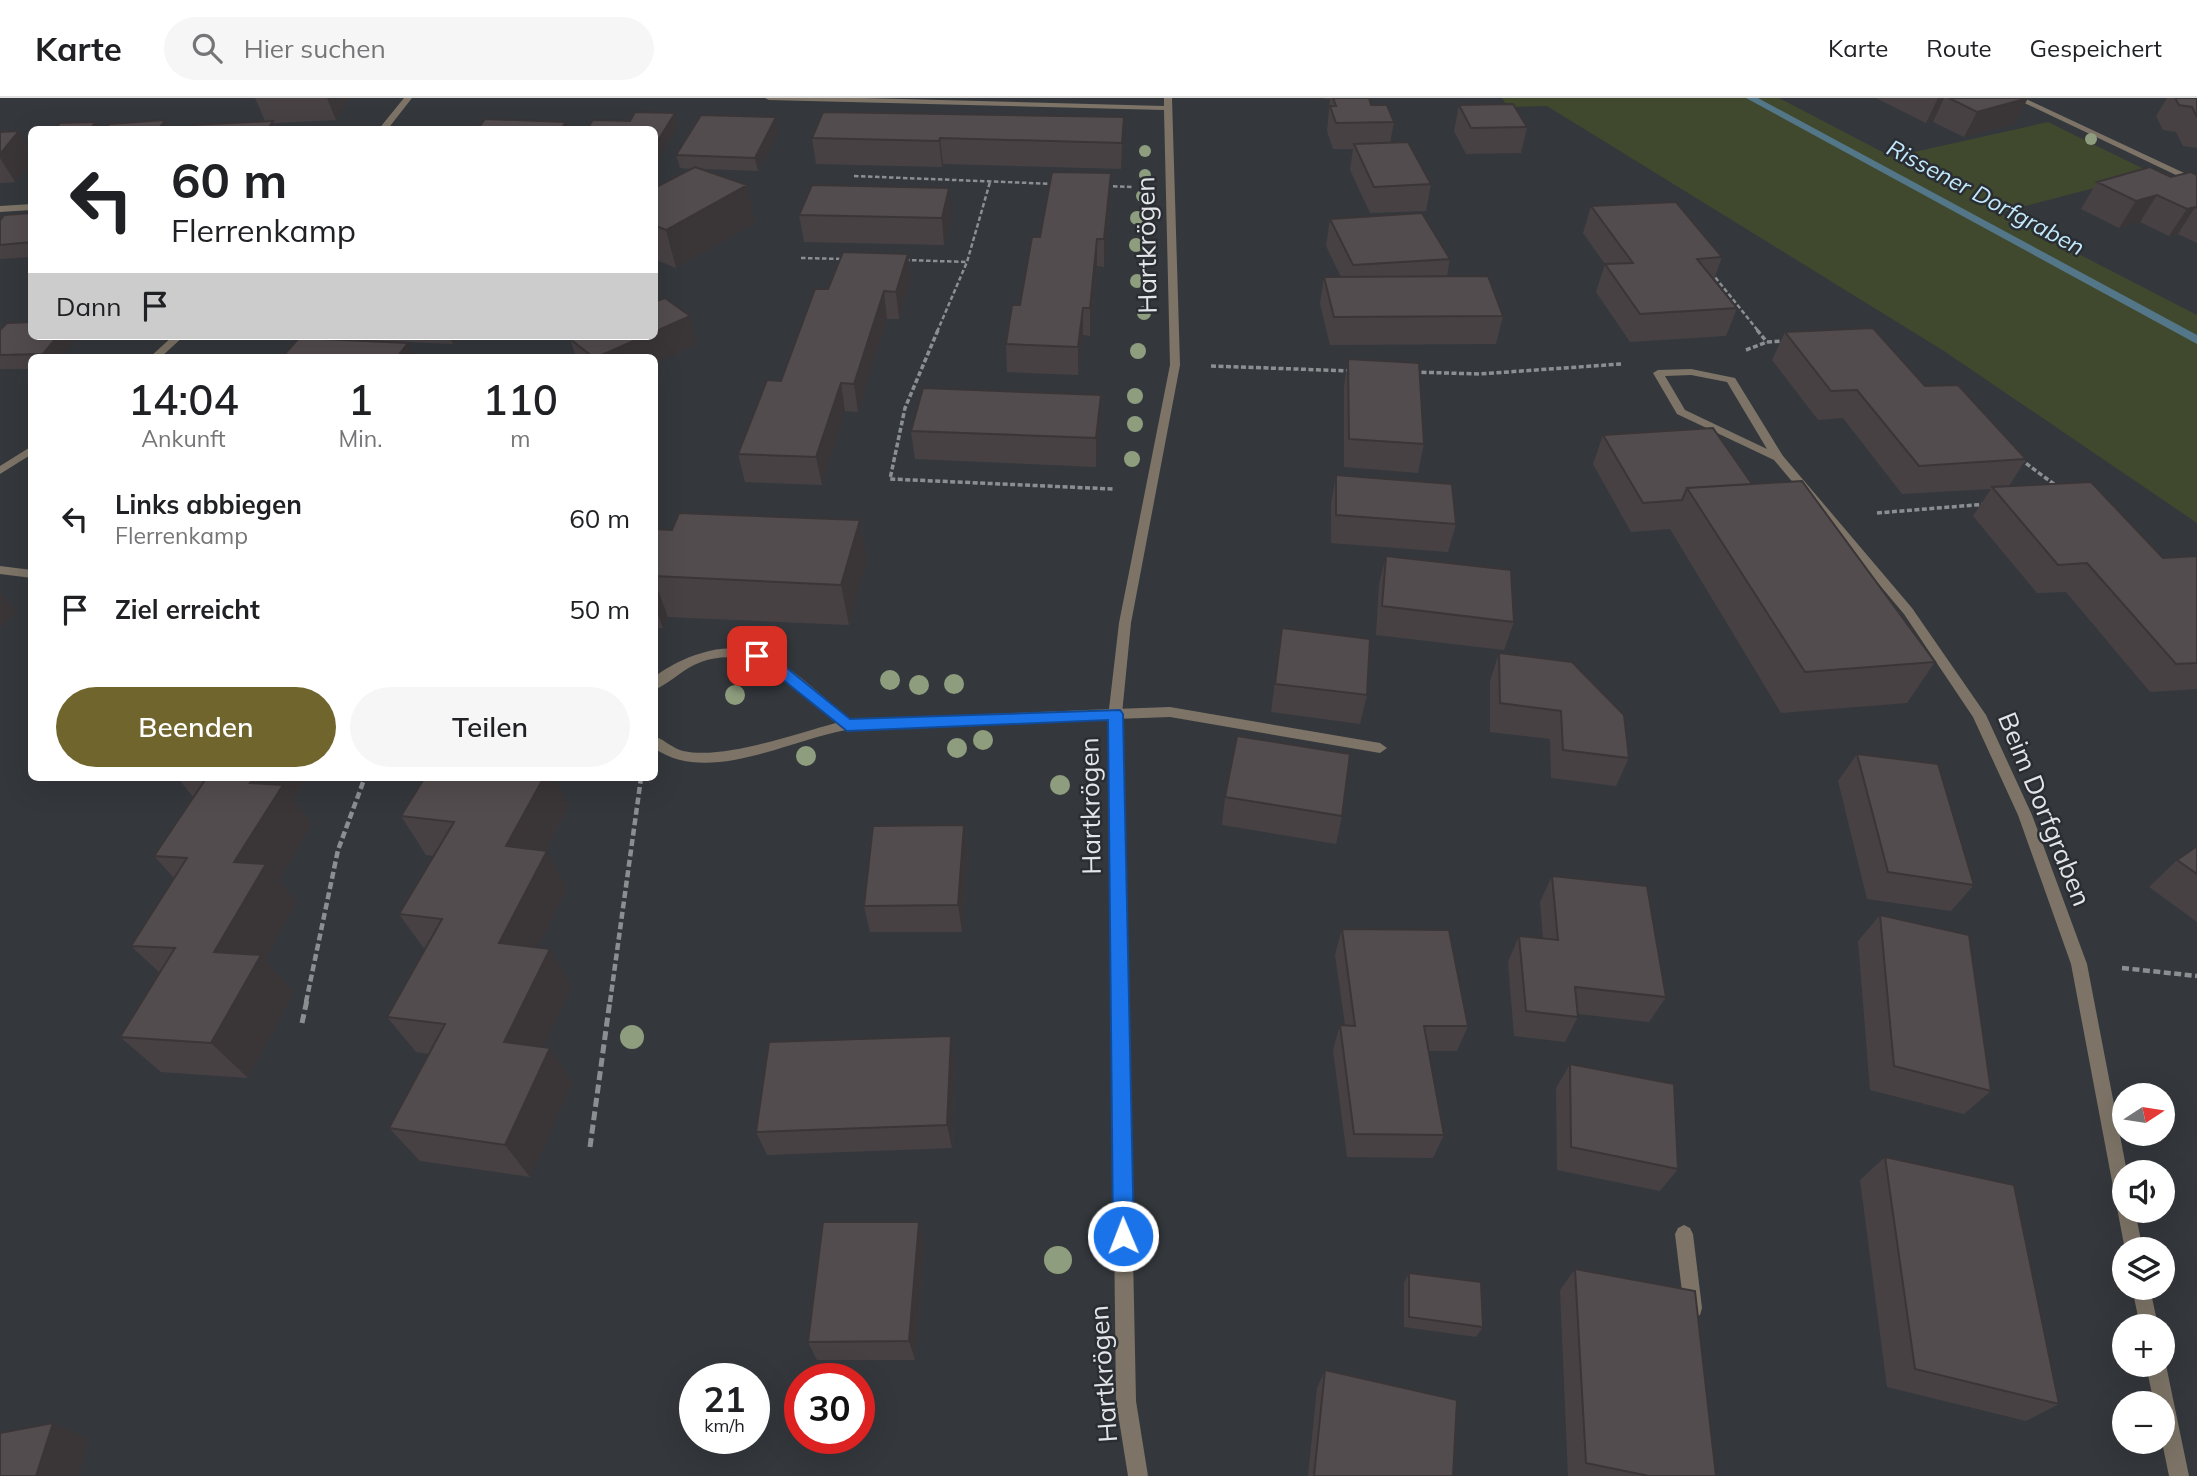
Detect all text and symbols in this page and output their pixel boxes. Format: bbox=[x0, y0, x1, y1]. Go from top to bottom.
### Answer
search box bbox=[164, 17, 654, 80]
text: Karte bbox=[35, 28, 122, 69]
icon: search bbox=[188, 29, 226, 67]
text: Hier suchen bbox=[244, 32, 386, 65]
text: Karte bbox=[1828, 33, 1888, 63]
text: Route bbox=[1926, 33, 1992, 63]
text: Gespeichert bbox=[2030, 33, 2162, 63]
water label: Rissener Dorfgraben bbox=[1882, 133, 2090, 261]
text: 60 m bbox=[171, 149, 287, 210]
icon: left bbox=[56, 154, 147, 245]
street label: Hartkrögen bbox=[1128, 176, 1164, 314]
text: Flerrenkamp bbox=[171, 210, 356, 250]
icon: arrive bbox=[136, 287, 174, 325]
text: Dann bbox=[56, 290, 122, 323]
text: 14:04 bbox=[128, 373, 239, 426]
text: 1 bbox=[348, 373, 373, 426]
text: 110 bbox=[482, 373, 558, 426]
text: Ankunft bbox=[141, 424, 225, 453]
text: Min. bbox=[339, 424, 383, 453]
text: m bbox=[510, 424, 530, 453]
text: Links abbiegen bbox=[115, 488, 302, 521]
icon: left bbox=[56, 500, 94, 538]
text: 60 m bbox=[569, 502, 630, 535]
text: Flerrenkamp bbox=[115, 521, 248, 550]
icon: arrive bbox=[56, 591, 94, 629]
text: Ziel erreicht bbox=[115, 593, 260, 626]
text: 50 m bbox=[569, 593, 630, 626]
pin bbox=[727, 626, 787, 686]
icon: arrive bbox=[738, 637, 776, 675]
button: Beenden bbox=[56, 687, 336, 767]
button: Teilen bbox=[350, 687, 630, 767]
street label: Beim Dorfgraben bbox=[1991, 707, 2099, 911]
street label: Hartkrögen bbox=[1072, 737, 1108, 875]
north arrow bbox=[2112, 1083, 2175, 1146]
map controls bbox=[2112, 1083, 2175, 1454]
button: sound bbox=[2112, 1160, 2175, 1223]
position arrow bbox=[1086, 1199, 1160, 1273]
button: layers bbox=[2112, 1237, 2175, 1300]
street label: Hartkrögen bbox=[1082, 1304, 1124, 1444]
button: + bbox=[2112, 1314, 2175, 1377]
speed limit sign: 30 bbox=[784, 1363, 875, 1454]
text: 21 bbox=[703, 1377, 746, 1421]
button: − bbox=[2112, 1391, 2175, 1454]
text: km/h bbox=[704, 1414, 745, 1437]

